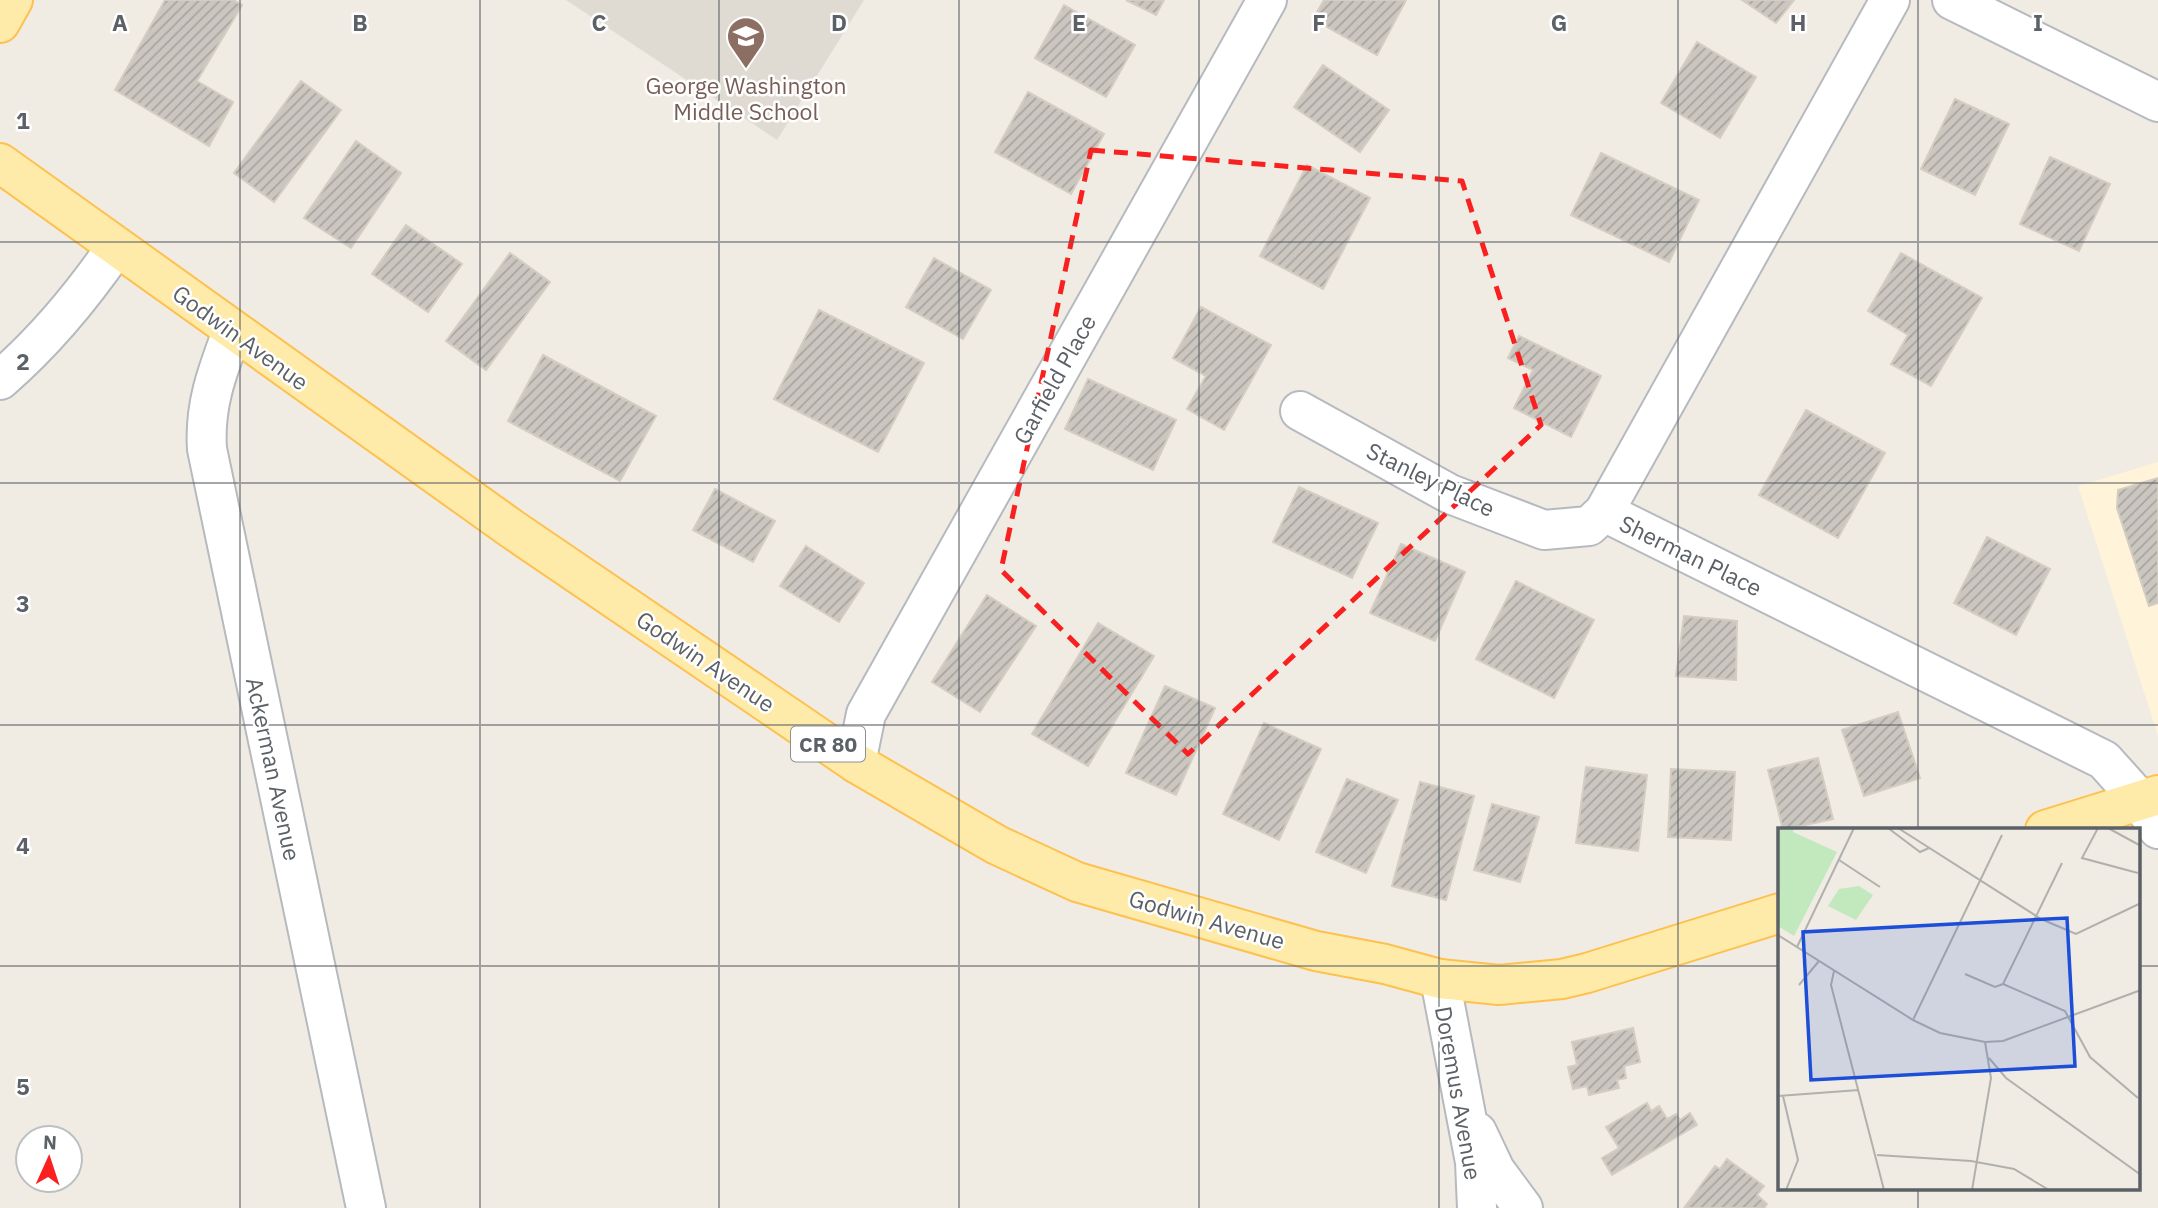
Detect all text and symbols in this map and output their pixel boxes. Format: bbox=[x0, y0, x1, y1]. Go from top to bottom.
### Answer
text: A bbox=[112, 7, 128, 37]
text: B bbox=[352, 7, 368, 37]
text: C bbox=[592, 7, 607, 37]
text: D bbox=[831, 7, 847, 37]
text: E bbox=[1072, 7, 1086, 37]
text: F bbox=[1312, 7, 1326, 37]
text: G bbox=[1551, 7, 1567, 37]
text: H bbox=[1790, 7, 1806, 37]
text: I bbox=[2033, 7, 2043, 37]
school or university icon: George Washington Middle School bbox=[725, 15, 767, 70]
place label: George Washington Middle School bbox=[645, 70, 847, 126]
text: 1 bbox=[16, 105, 30, 135]
street label: Godwin Avenue bbox=[167, 278, 315, 396]
street label: Garfield Place bbox=[1006, 309, 1102, 449]
text: 2 bbox=[16, 346, 30, 376]
street label: Stanley Place bbox=[1362, 435, 1500, 523]
street label: Sherman Place bbox=[1615, 508, 1767, 602]
text: 3 bbox=[16, 588, 30, 618]
street label: Godwin Avenue bbox=[631, 604, 781, 718]
street label: Ackerman Avenue bbox=[240, 675, 308, 863]
road number: CR 80 bbox=[791, 726, 865, 762]
inset map bbox=[1778, 828, 2140, 1190]
text: 4 bbox=[16, 830, 30, 860]
street label: Godwin Avenue bbox=[1126, 882, 1288, 956]
street label: Doremus Avenue bbox=[1429, 1004, 1489, 1182]
text: 5 bbox=[16, 1071, 30, 1101]
north arrow bbox=[14, 1124, 84, 1194]
text: N bbox=[42, 1130, 57, 1154]

